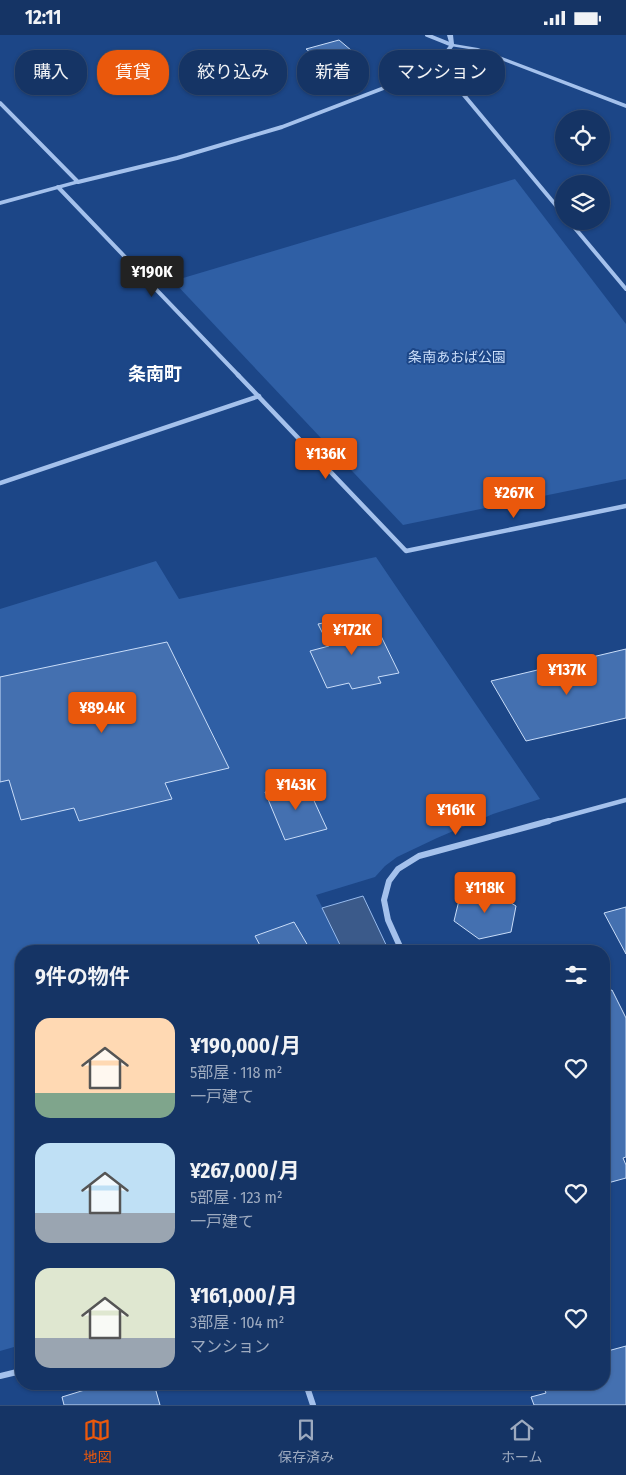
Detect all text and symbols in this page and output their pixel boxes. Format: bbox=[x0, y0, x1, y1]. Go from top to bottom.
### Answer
text: 12:11 bbox=[25, 6, 61, 29]
chip: 購入 bbox=[15, 50, 87, 95]
chip: 賃貸 bbox=[97, 50, 169, 95]
chip: 絞り込み bbox=[179, 50, 287, 95]
chip: 新着 bbox=[297, 50, 369, 95]
chip: マンション bbox=[379, 50, 505, 95]
map controls bbox=[555, 110, 610, 230]
button: locate bbox=[555, 110, 610, 165]
button: layers bbox=[555, 175, 610, 230]
pin: ¥190K bbox=[117, 255, 187, 298]
text: ¥190K bbox=[132, 262, 172, 281]
park label: 条南あおば公園 bbox=[408, 349, 506, 366]
district label: 条南町 bbox=[128, 363, 182, 385]
pin: ¥136K bbox=[291, 437, 361, 480]
text: ¥136K bbox=[306, 444, 346, 463]
pin: ¥267K bbox=[479, 477, 549, 519]
text: ¥267K bbox=[494, 483, 534, 502]
pin: ¥172K bbox=[317, 613, 387, 656]
text: ¥172K bbox=[333, 620, 371, 639]
pin: ¥137K bbox=[532, 653, 602, 696]
text: ¥137K bbox=[548, 660, 586, 679]
pin: ¥89.4K bbox=[61, 691, 143, 734]
text: ¥89.4K bbox=[79, 698, 125, 717]
pin: ¥143K bbox=[261, 769, 331, 811]
text: ¥143K bbox=[276, 775, 316, 794]
pin: ¥161K bbox=[421, 793, 491, 836]
text: ¥161K bbox=[437, 800, 475, 819]
pin: ¥118K bbox=[450, 871, 520, 914]
text: ¥118K bbox=[466, 878, 504, 897]
icon: filters bbox=[562, 961, 590, 989]
text: 9件の物件 bbox=[35, 964, 130, 990]
text: ¥190,000/月 bbox=[190, 1033, 301, 1059]
icon: home bbox=[75, 1038, 135, 1098]
icon: heart bbox=[562, 1054, 590, 1082]
text: 5部屋 · 118 m² bbox=[190, 1063, 282, 1082]
text: 一戸建て bbox=[190, 1087, 254, 1106]
text: ¥267,000/月 bbox=[190, 1158, 300, 1184]
icon: home bbox=[75, 1163, 135, 1223]
icon: heart bbox=[562, 1179, 590, 1207]
text: 5部屋 · 123 m² bbox=[190, 1188, 283, 1207]
text: 一戸建て bbox=[190, 1212, 254, 1231]
text: ¥161,000/月 bbox=[190, 1283, 298, 1309]
icon: home bbox=[75, 1288, 135, 1348]
icon: heart bbox=[562, 1304, 590, 1332]
text: 3部屋 · 104 m² bbox=[190, 1313, 284, 1332]
text: マンション bbox=[190, 1337, 270, 1356]
tab: 地図 bbox=[83, 1416, 111, 1466]
tab: 保存済み bbox=[278, 1416, 334, 1466]
tab: ホーム bbox=[501, 1416, 543, 1466]

